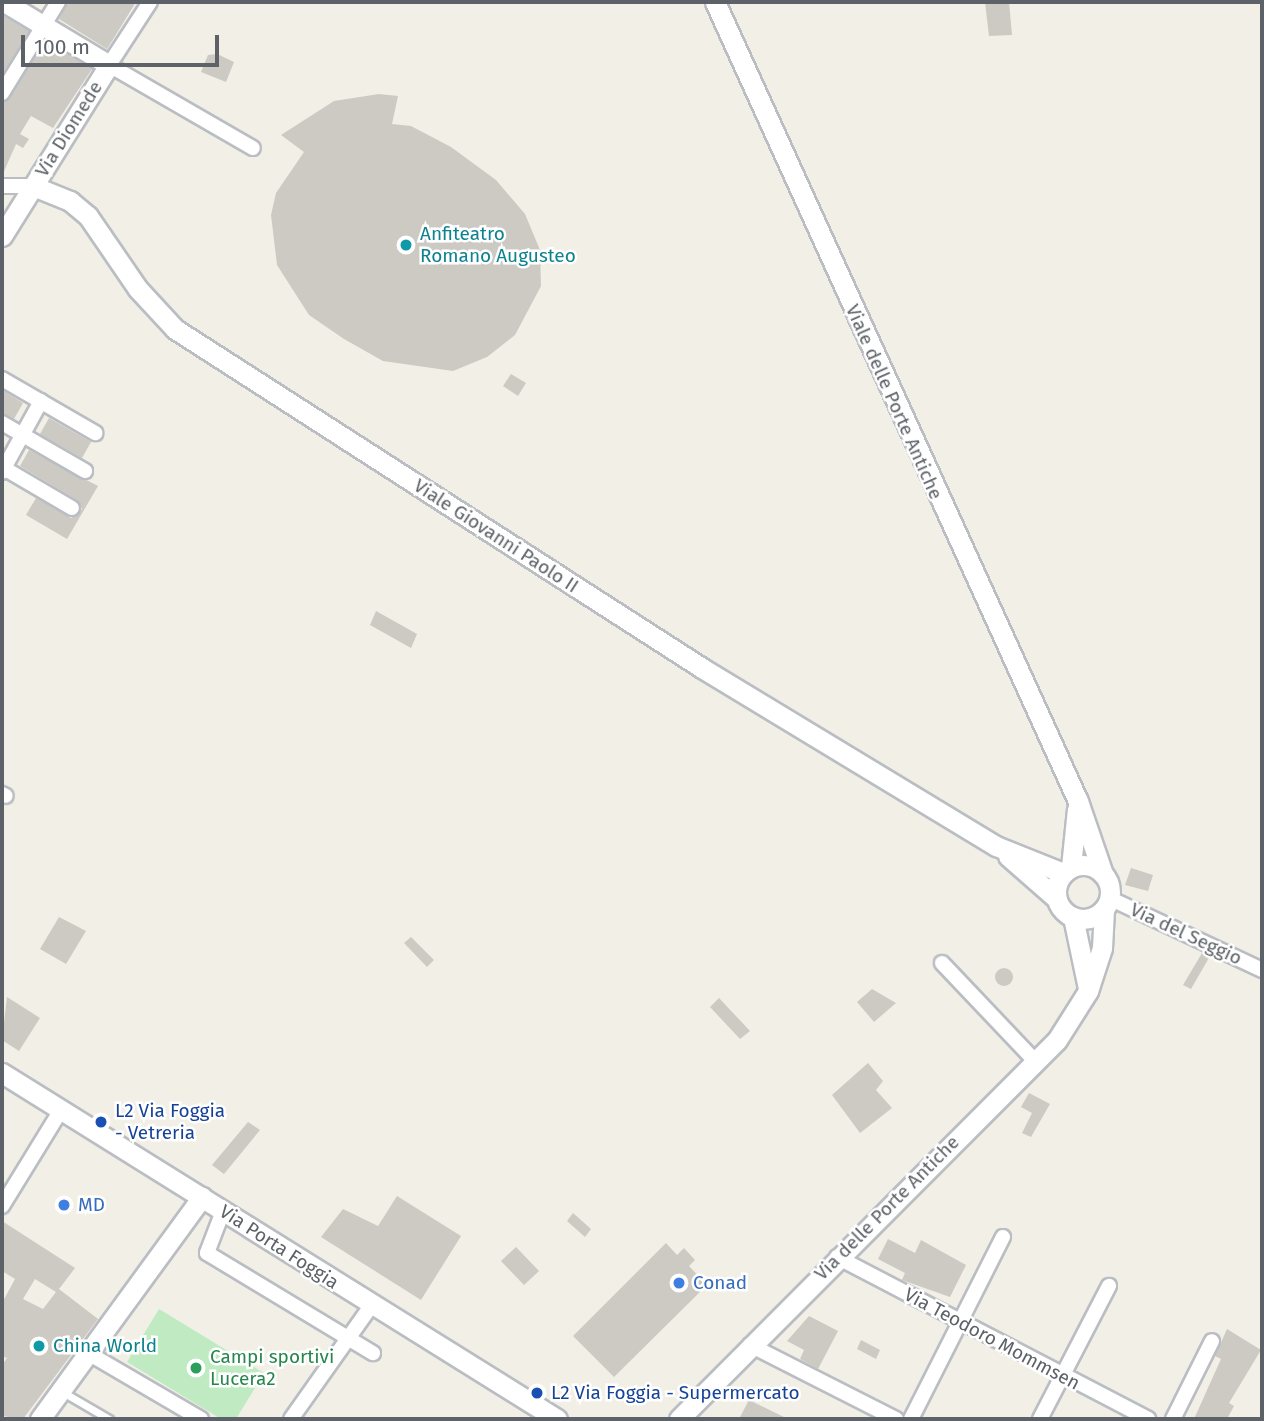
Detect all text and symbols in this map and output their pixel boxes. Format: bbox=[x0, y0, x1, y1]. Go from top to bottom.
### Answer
scale bar bbox=[24, 21, 222, 65]
text: 100 m bbox=[34, 34, 90, 60]
street label: Via Diomede bbox=[31, 77, 107, 181]
place label: Anfiteatro Romano Augusteo bbox=[420, 223, 576, 267]
marker: Anfiteatro Romano Augusteo bbox=[398, 237, 414, 253]
street label: Viale delle Porte Antiche bbox=[841, 301, 947, 503]
street label: Viale Giovanni Paolo II bbox=[409, 474, 583, 598]
street label: Via del Seggio bbox=[1127, 898, 1245, 970]
place label: L2 Via Foggia - Vetreria bbox=[115, 1100, 225, 1144]
marker: L2 Via Foggia - Vetreria bbox=[93, 1114, 109, 1130]
street label: Via delle Porte Antiche bbox=[810, 1131, 964, 1285]
place label: MD bbox=[78, 1194, 105, 1216]
marker: MD bbox=[56, 1197, 72, 1213]
street label: Via Porta Foggia bbox=[215, 1200, 343, 1294]
place label: Conad bbox=[693, 1272, 747, 1294]
marker: Conad bbox=[671, 1275, 687, 1291]
street label: Via Teodoro Mommsen bbox=[900, 1283, 1084, 1395]
place label: China World bbox=[53, 1335, 157, 1357]
marker: China World bbox=[31, 1338, 47, 1354]
place label: Campi sportivi Lucera2 bbox=[210, 1346, 334, 1390]
marker: Campi sportivi Lucera2 bbox=[188, 1360, 204, 1376]
place label: L2 Via Foggia - Supermercato bbox=[551, 1382, 800, 1404]
marker: L2 Via Foggia - Supermercato bbox=[529, 1385, 545, 1401]

